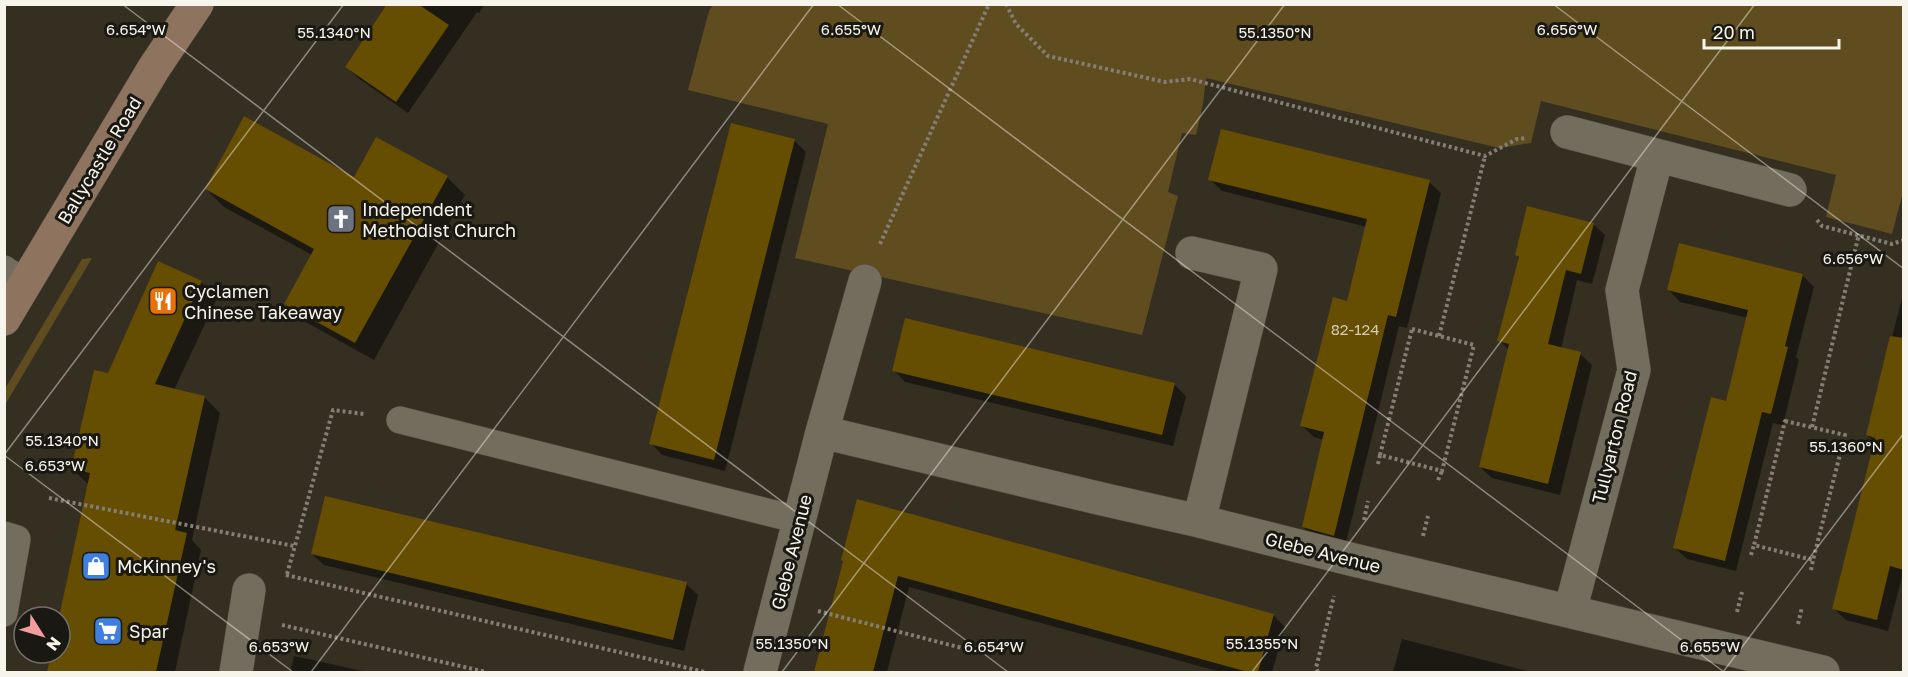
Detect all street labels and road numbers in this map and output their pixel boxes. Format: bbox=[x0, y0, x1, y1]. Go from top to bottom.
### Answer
street label: Ballycastle Road bbox=[52, 92, 146, 228]
street label: Tullyarton Road bbox=[1587, 368, 1641, 506]
street label: Glebe Avenue bbox=[766, 492, 816, 612]
street label: Glebe Avenue bbox=[1263, 527, 1383, 577]

